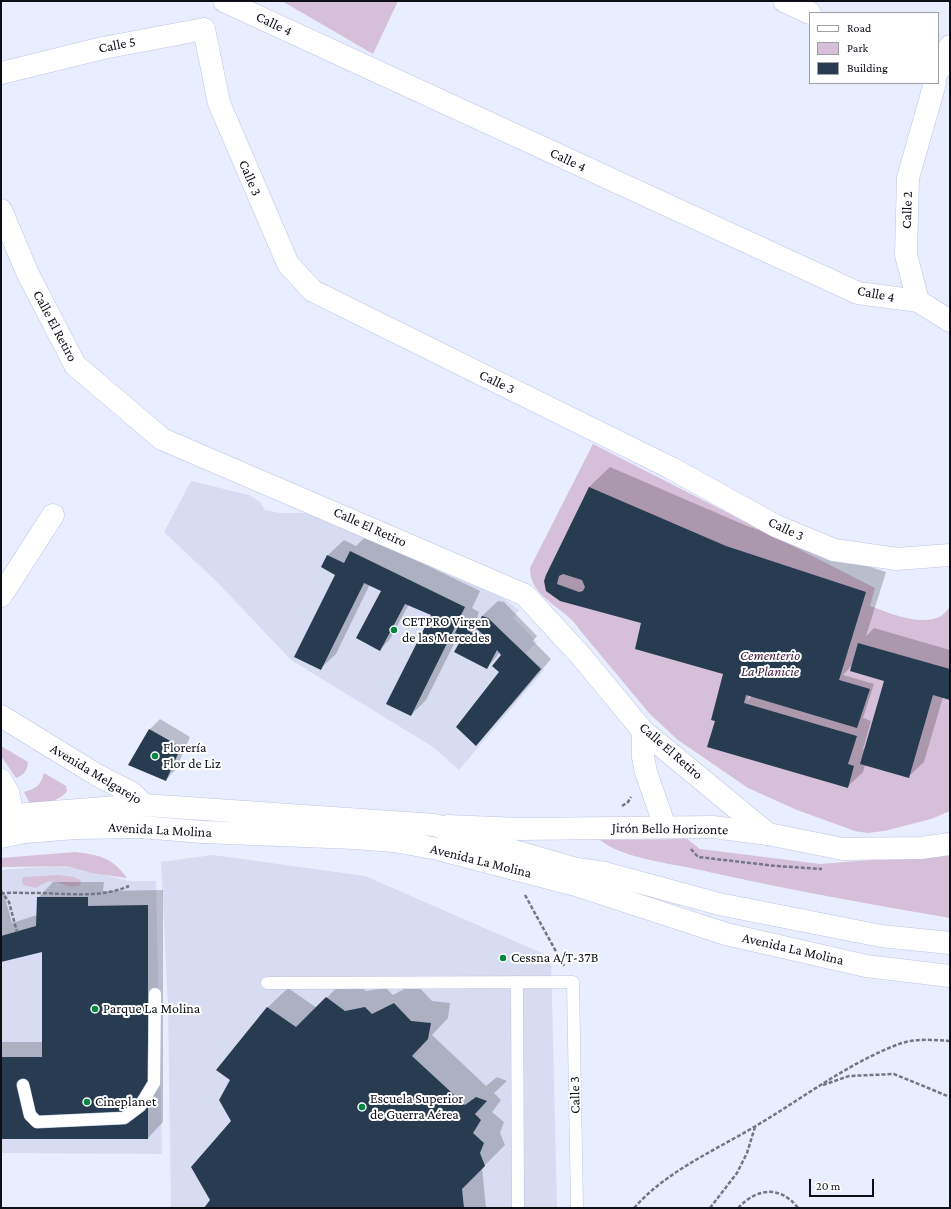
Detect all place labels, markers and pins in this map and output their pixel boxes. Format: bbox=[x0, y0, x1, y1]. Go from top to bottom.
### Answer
place label: CETPRO Virgen de las Mercedes bbox=[402, 614, 490, 646]
marker: CETPRO Virgen de las Mercedes bbox=[389, 625, 399, 635]
place label: Florería Flor de Liz bbox=[163, 740, 221, 772]
marker: Florería Flor de Liz bbox=[150, 751, 160, 761]
place label: Cessna A/T-37B bbox=[511, 950, 598, 966]
marker: Cessna A/T-37B bbox=[498, 953, 508, 963]
place label: Parque La Molina bbox=[103, 1001, 200, 1017]
marker: Parque La Molina bbox=[90, 1004, 100, 1014]
place label: Escuela Superior de Guerra Aérea bbox=[370, 1091, 463, 1124]
place label: Cineplanet bbox=[95, 1094, 156, 1110]
marker: Cineplanet bbox=[82, 1097, 92, 1107]
marker: Escuela Superior de Guerra Aérea bbox=[357, 1102, 367, 1112]

